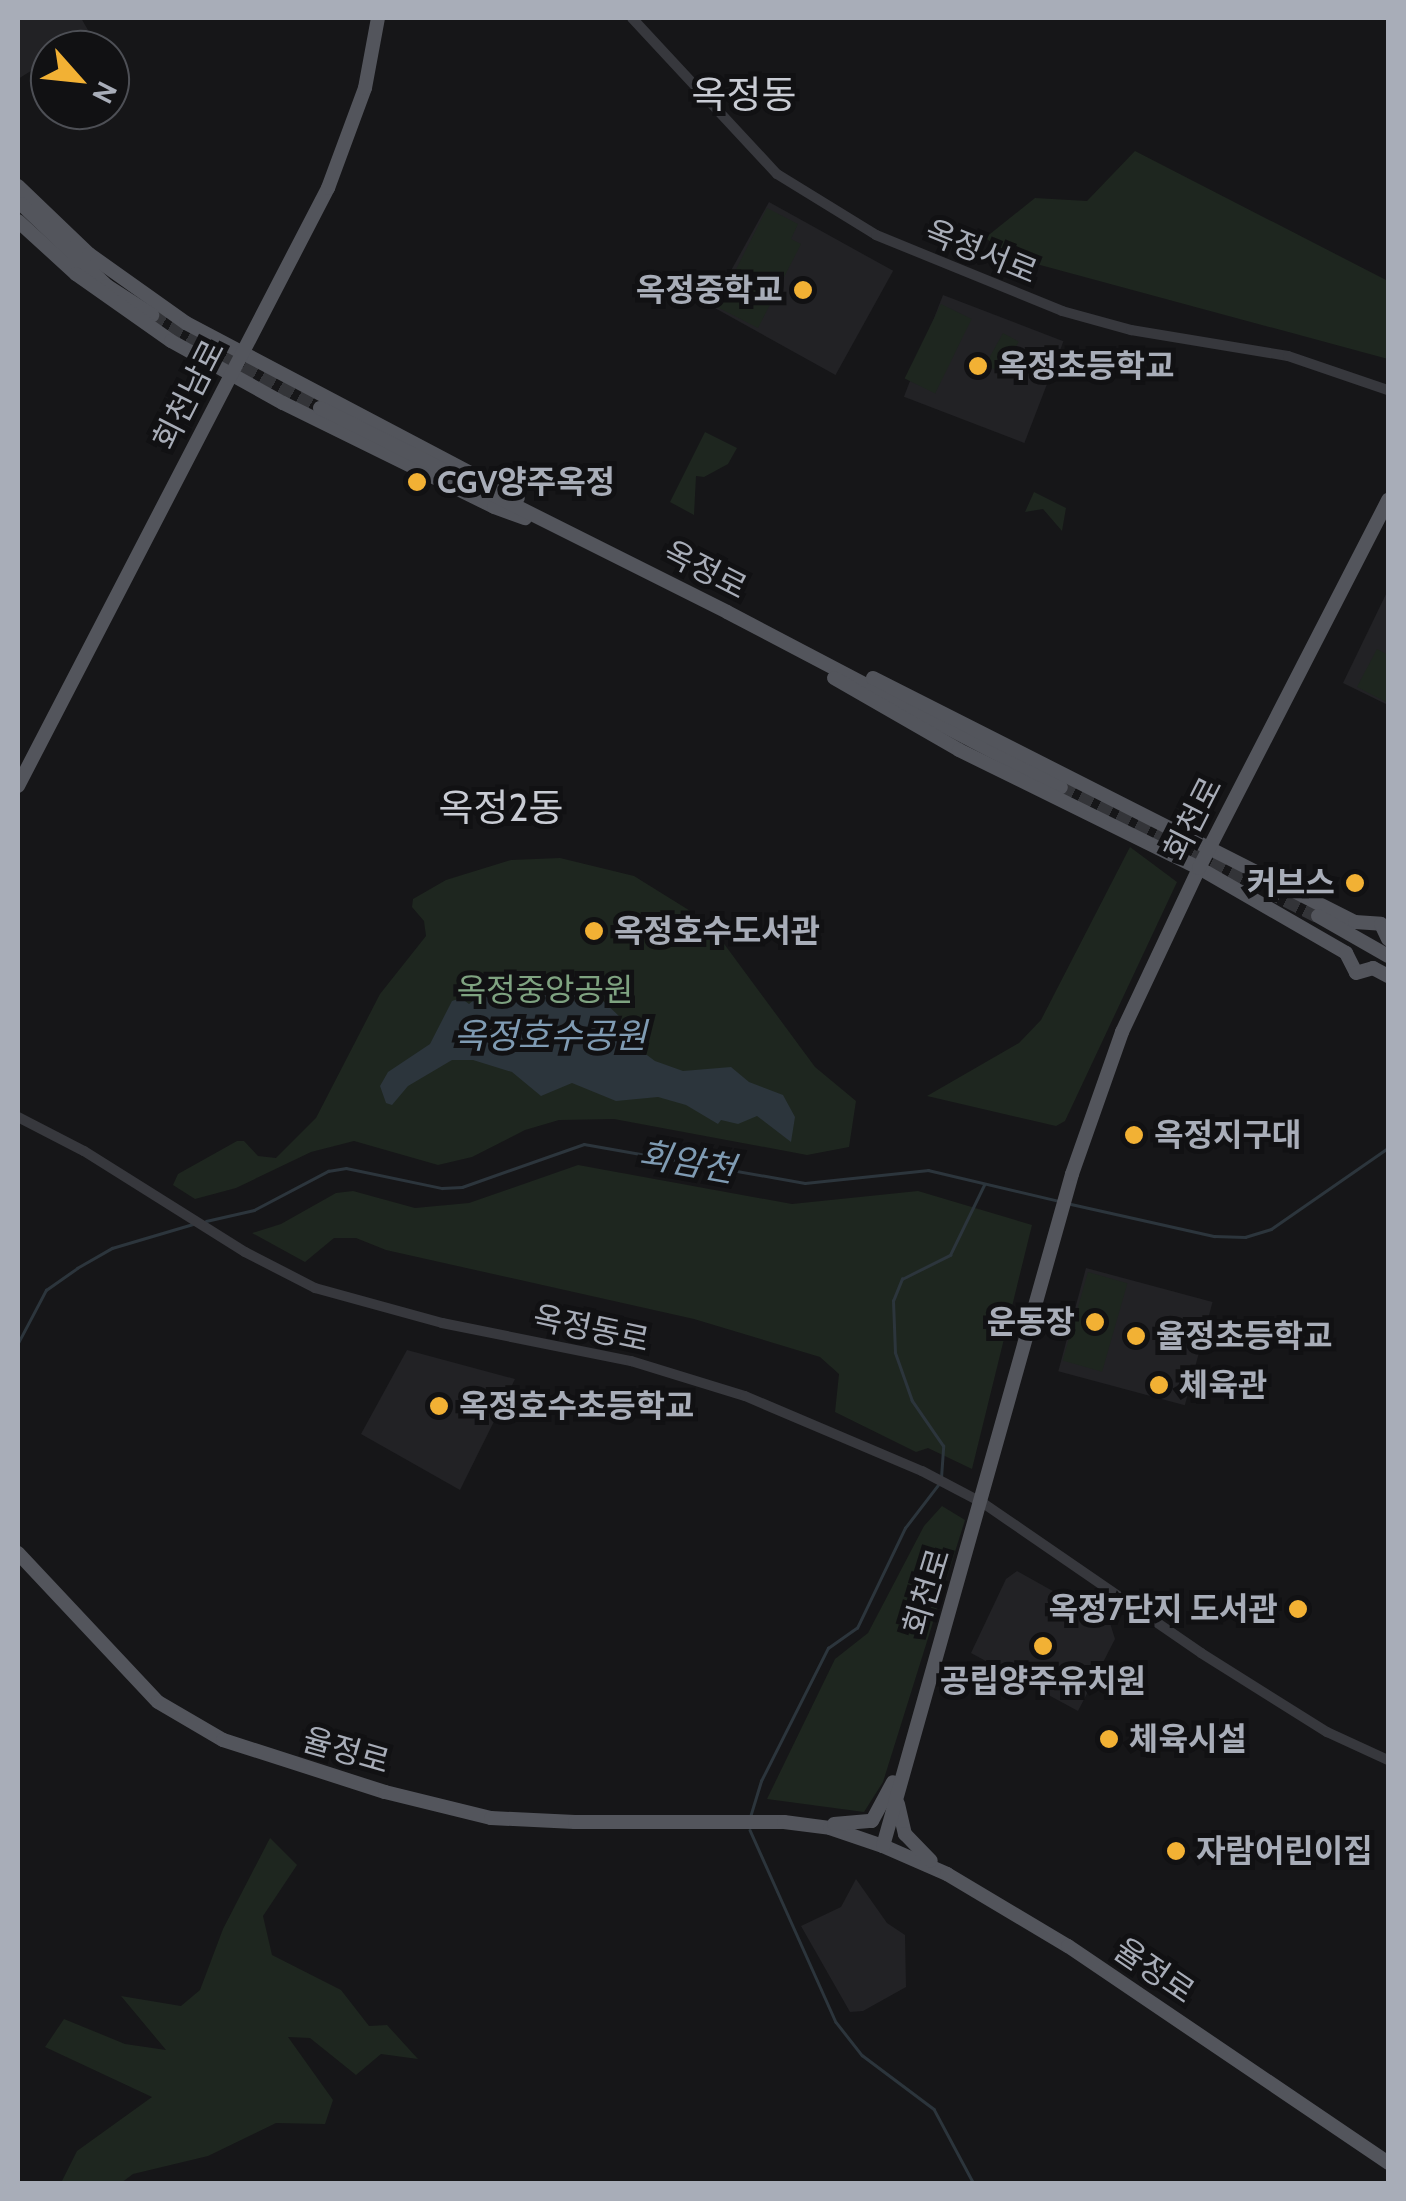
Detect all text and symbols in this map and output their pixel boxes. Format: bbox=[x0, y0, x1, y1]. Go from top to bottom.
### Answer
north arrow bbox=[30, 30, 130, 130]
district label: 옥정동 bbox=[692, 72, 796, 118]
text: N bbox=[85, 76, 125, 109]
street label: 옥정서로 bbox=[919, 212, 1043, 292]
place label: 옥정중학교 bbox=[636, 271, 783, 309]
marker: 옥정중학교 bbox=[792, 279, 814, 301]
street label: 회천남로 bbox=[145, 334, 233, 456]
place label: 옥정초등학교 bbox=[998, 347, 1175, 385]
marker: 옥정초등학교 bbox=[967, 355, 989, 377]
place label: CGV양주옥정 bbox=[437, 463, 615, 501]
marker: CGV양주옥정 bbox=[406, 471, 428, 493]
street label: 옥정로 bbox=[657, 533, 753, 607]
street label: 회천로 bbox=[1156, 771, 1230, 867]
district label: 옥정2동 bbox=[439, 785, 563, 831]
place label: 커브스 bbox=[1247, 864, 1335, 902]
marker: 커브스 bbox=[1344, 872, 1366, 894]
place label: 옥정호수도서관 bbox=[614, 912, 820, 950]
marker: 옥정호수도서관 bbox=[583, 920, 605, 942]
park label: 옥정중앙공원 bbox=[457, 971, 633, 1009]
water label: 옥정호수공원 bbox=[453, 1015, 647, 1057]
place label: 옥정지구대 bbox=[1154, 1116, 1301, 1154]
marker: 옥정지구대 bbox=[1123, 1124, 1145, 1146]
water label: 회암천 bbox=[636, 1133, 738, 1191]
street label: 옥정동로 bbox=[529, 1298, 653, 1360]
place label: 운동장 bbox=[987, 1303, 1075, 1341]
marker: 운동장 bbox=[1084, 1311, 1106, 1333]
place label: 율정초등학교 bbox=[1156, 1317, 1333, 1355]
marker: 율정초등학교 bbox=[1125, 1325, 1147, 1347]
place label: 체육관 bbox=[1179, 1366, 1267, 1404]
marker: 체육관 bbox=[1148, 1374, 1170, 1396]
place label: 옥정호수초등학교 bbox=[459, 1387, 695, 1425]
marker: 옥정호수초등학교 bbox=[428, 1395, 450, 1417]
street label: 회천로 bbox=[896, 1544, 958, 1640]
place label: 옥정7단지 도서관 bbox=[1048, 1590, 1278, 1628]
marker: 옥정7단지 도서관 bbox=[1287, 1598, 1309, 1620]
marker: 공립양주유치원 bbox=[1032, 1635, 1054, 1657]
place label: 공립양주유치원 bbox=[940, 1662, 1146, 1700]
street label: 율정로 bbox=[298, 1720, 394, 1782]
place label: 체육시설 bbox=[1129, 1720, 1247, 1758]
marker: 체육시설 bbox=[1098, 1728, 1120, 1750]
place label: 자람어린이집 bbox=[1196, 1832, 1373, 1870]
marker: 자람어린이집 bbox=[1165, 1840, 1187, 1862]
street label: 율정로 bbox=[1107, 1930, 1201, 2012]

